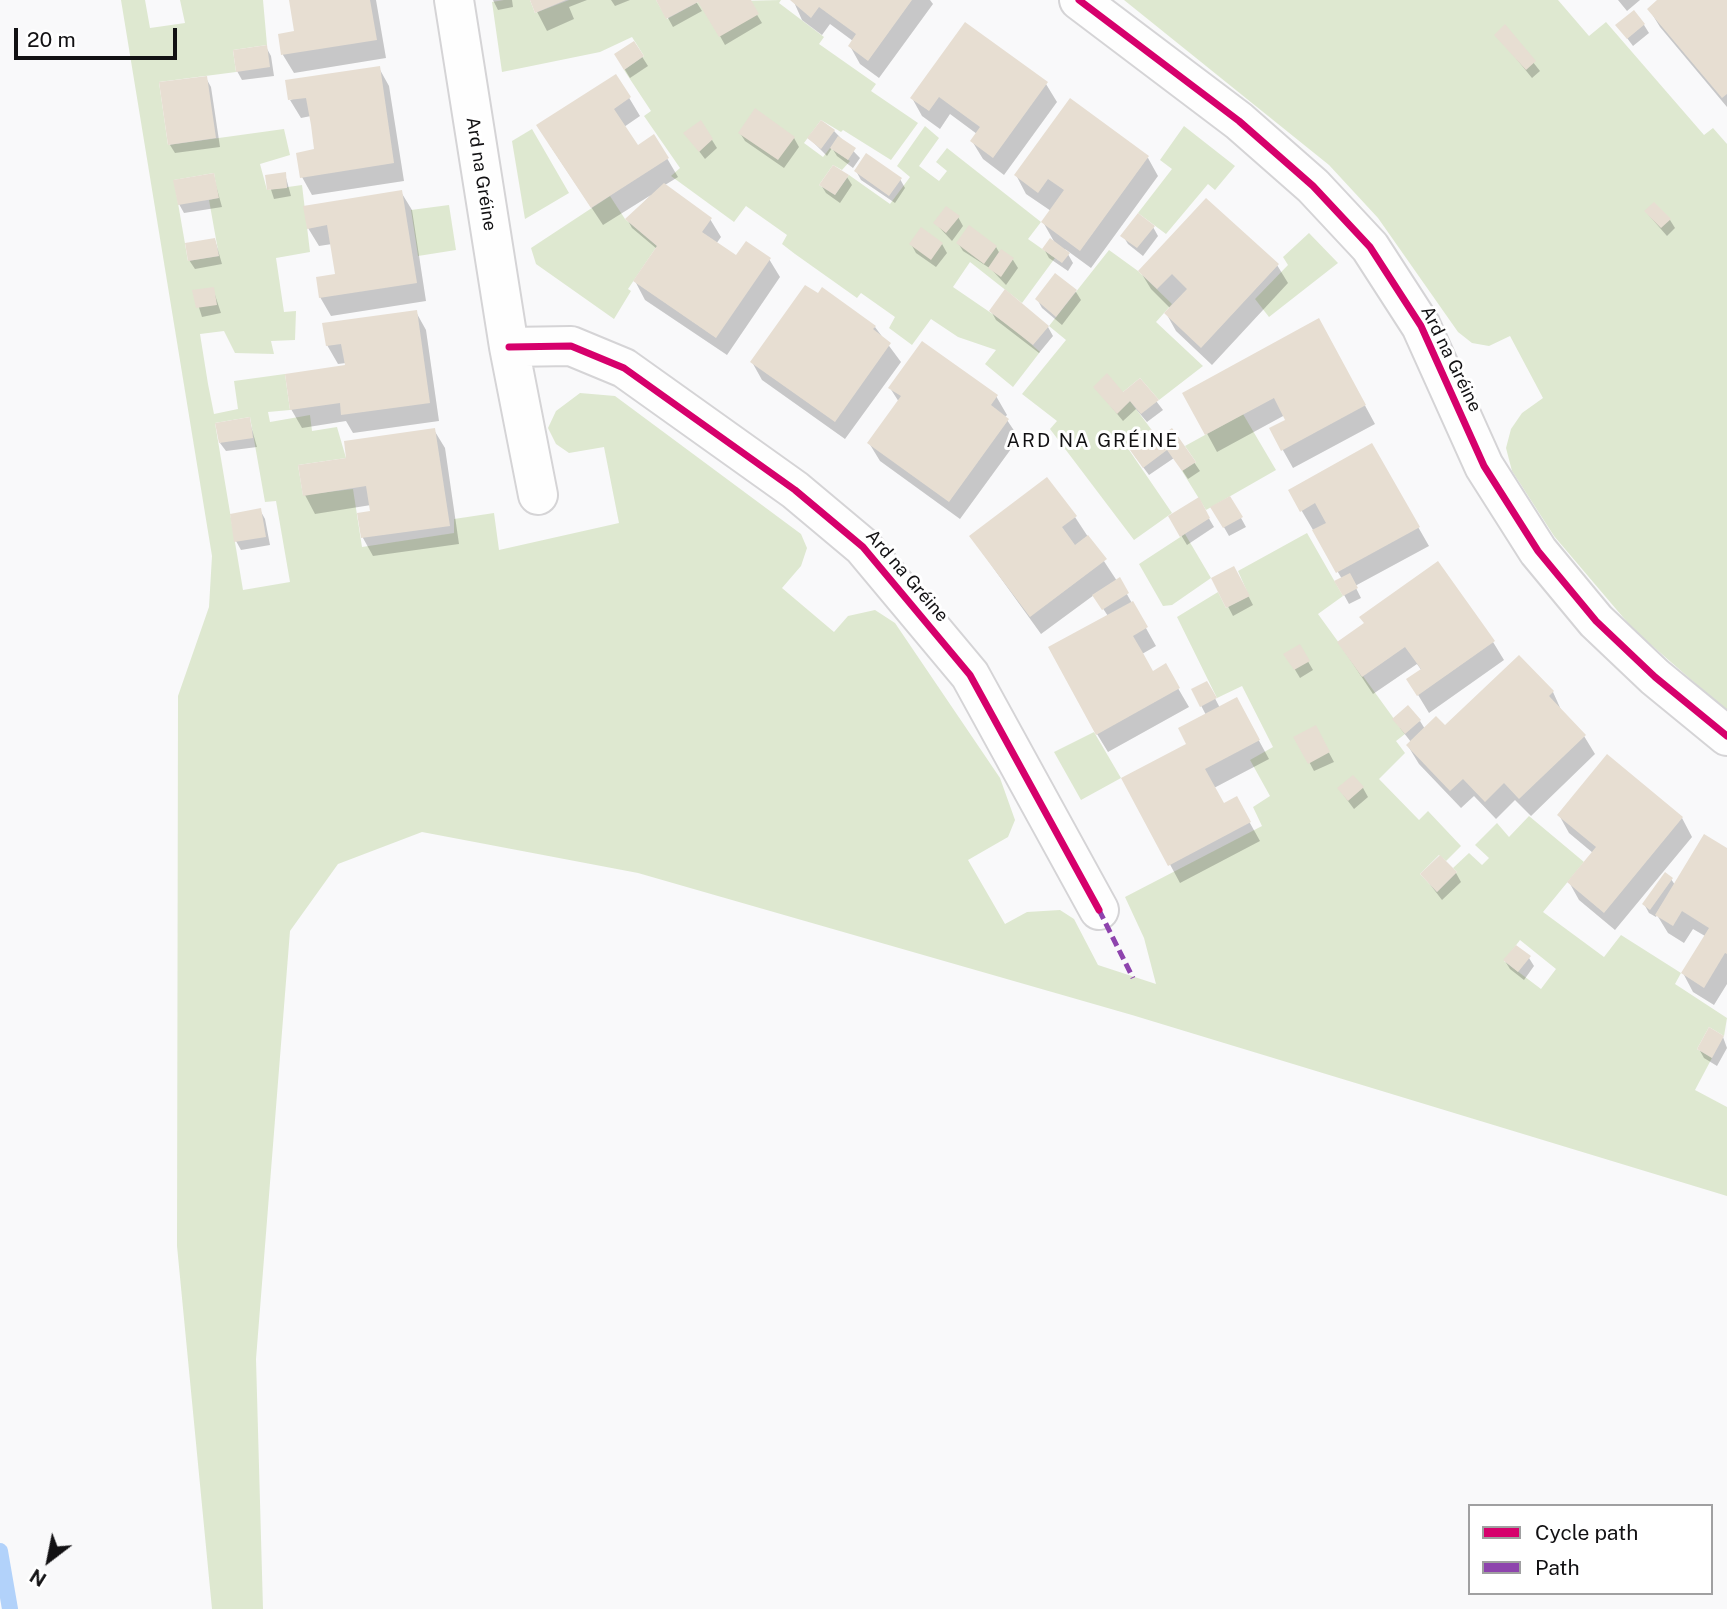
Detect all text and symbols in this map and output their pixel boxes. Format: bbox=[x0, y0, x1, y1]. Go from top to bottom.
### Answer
scale bar bbox=[18, 14, 180, 58]
text: 20 m bbox=[27, 27, 76, 52]
street label: Ard na Gréine bbox=[461, 116, 501, 232]
street label: Ard na Gréine bbox=[1416, 303, 1486, 415]
district label: ARD NA GRÉINE bbox=[1008, 430, 1178, 452]
street label: Ard na Gréine bbox=[861, 526, 953, 626]
legend bbox=[1468, 1504, 1713, 1595]
text: Cycle path bbox=[1535, 1520, 1638, 1545]
north arrow bbox=[14, 1525, 84, 1595]
text: Path bbox=[1535, 1555, 1580, 1580]
text: N bbox=[26, 1565, 50, 1591]

